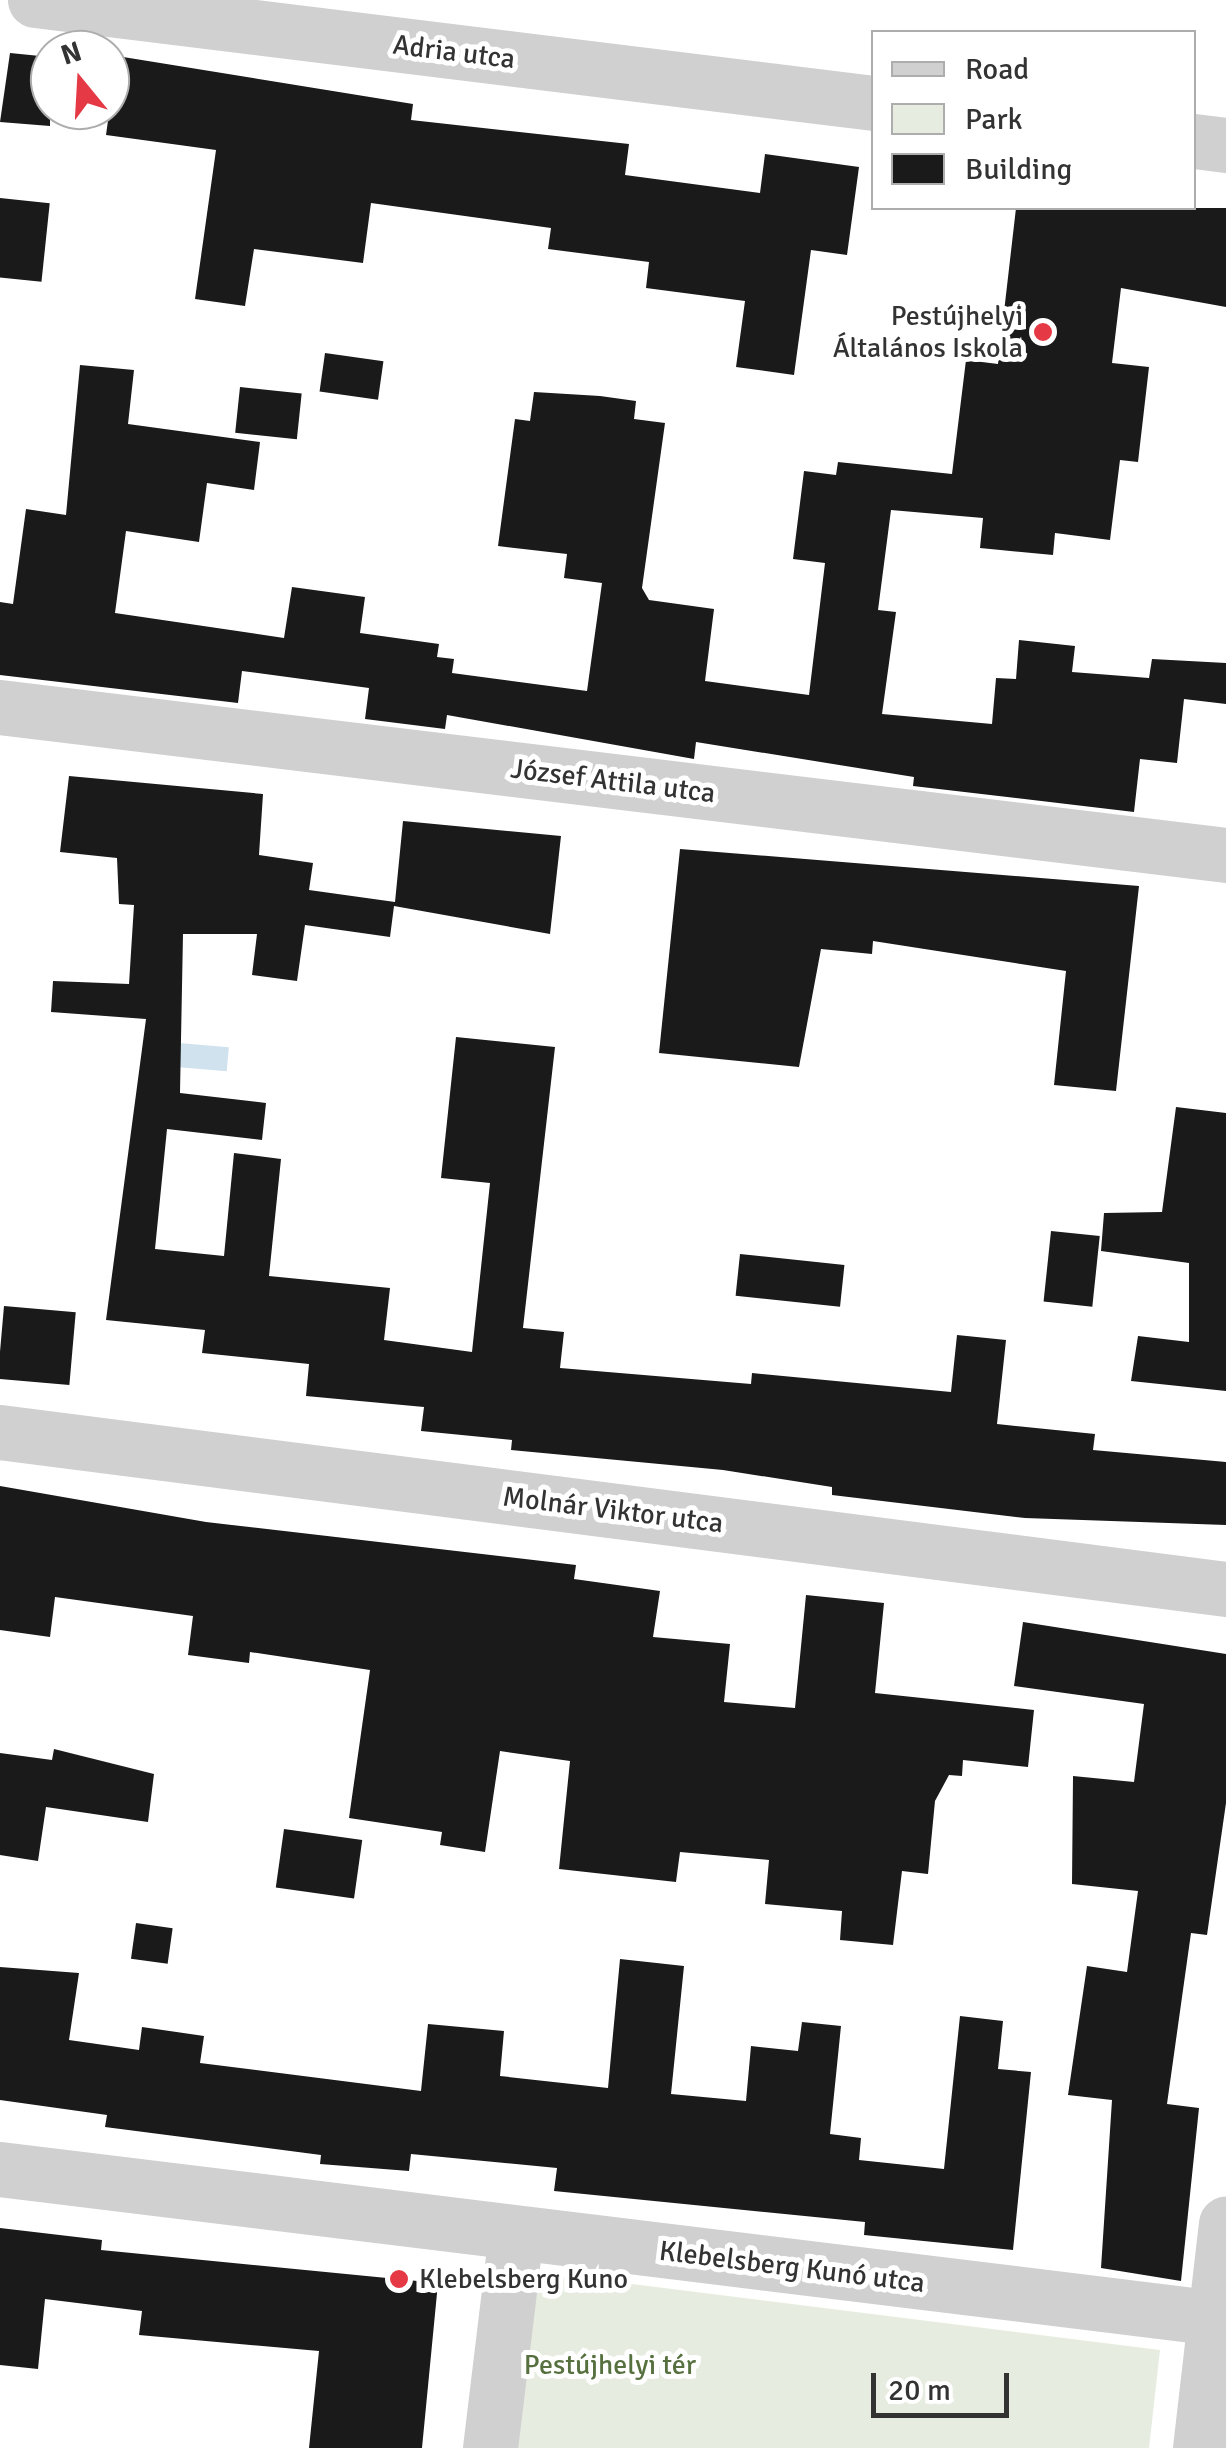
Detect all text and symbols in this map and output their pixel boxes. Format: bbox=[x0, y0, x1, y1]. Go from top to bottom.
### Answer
street label: Adria utca bbox=[391, 28, 517, 76]
north arrow bbox=[30, 30, 130, 130]
legend bbox=[871, 30, 1196, 210]
text: N bbox=[57, 34, 86, 73]
text: Road bbox=[965, 51, 1029, 88]
text: Park bbox=[965, 101, 1023, 138]
text: Building bbox=[965, 151, 1072, 188]
place label: Pestújhelyi Általános Iskola bbox=[833, 299, 1023, 365]
marker: Pestújhelyi Általános Iskola bbox=[1032, 321, 1054, 343]
street label: József Attila utca bbox=[509, 752, 717, 810]
street label: Molnár Viktor utca bbox=[501, 1480, 725, 1540]
street label: Klebelsberg Kunó utca bbox=[657, 2234, 927, 2300]
place label: Klebelsberg Kuno bbox=[419, 2262, 628, 2296]
marker: Klebelsberg Kuno bbox=[388, 2268, 410, 2290]
park label: Pestújhelyi tér bbox=[524, 2348, 696, 2382]
scale bar bbox=[876, 2353, 1014, 2415]
text: 20 m bbox=[888, 2372, 951, 2409]

